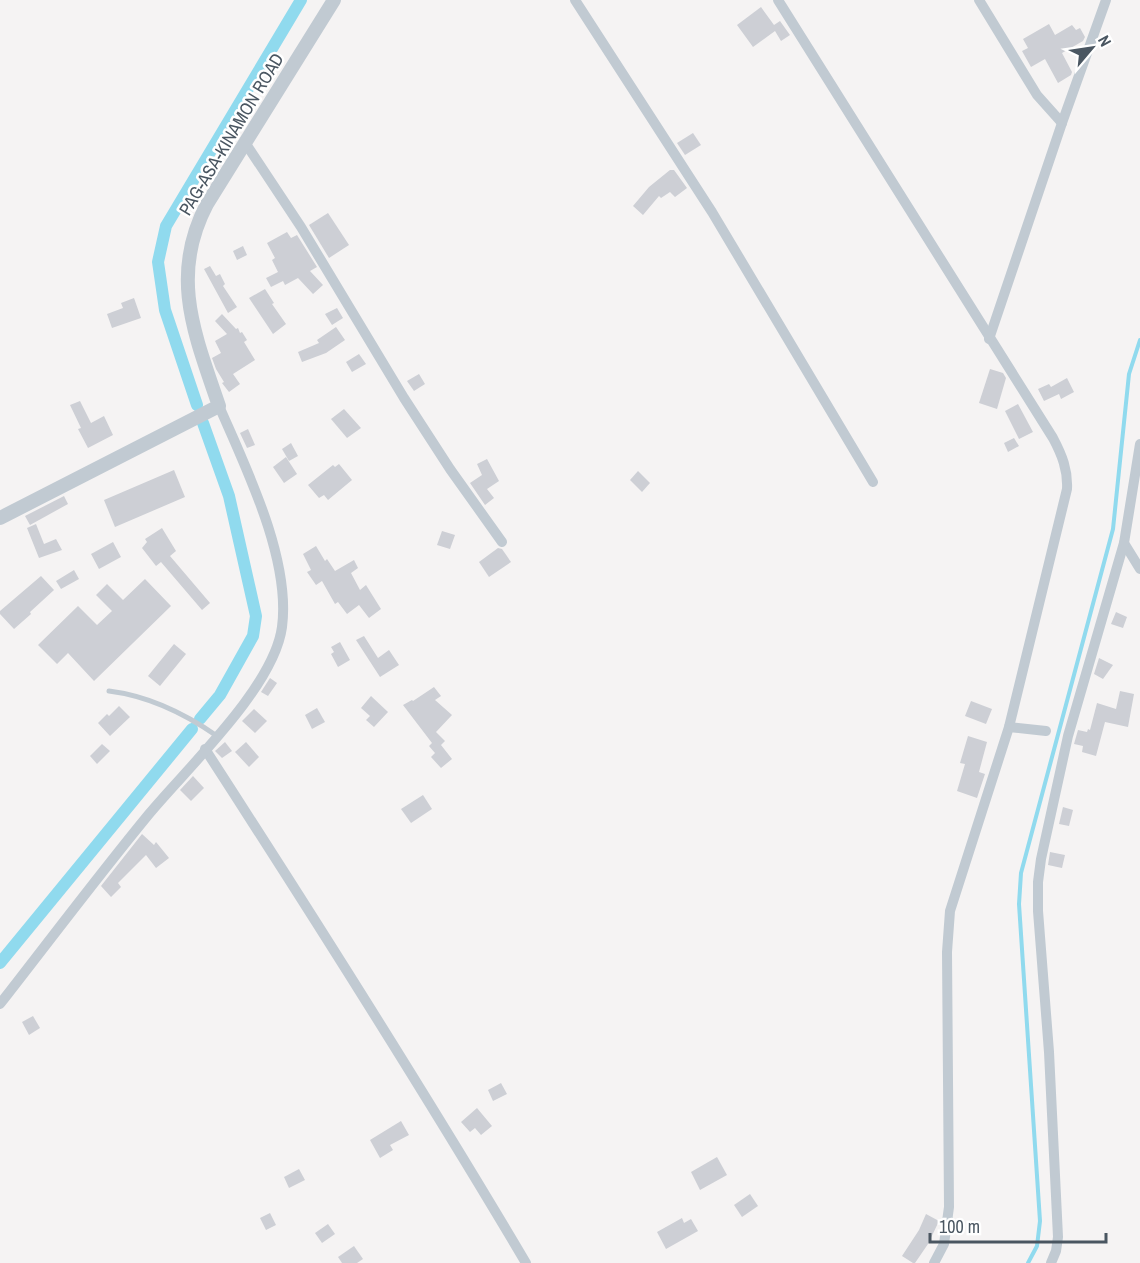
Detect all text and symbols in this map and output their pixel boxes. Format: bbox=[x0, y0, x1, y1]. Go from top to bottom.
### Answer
north arrow bbox=[1062, 18, 1122, 78]
text: N bbox=[1093, 31, 1117, 50]
street label: PAG-ASA-KINAMON ROAD bbox=[173, 48, 289, 220]
scale bar bbox=[930, 1206, 1106, 1244]
text: 100 m bbox=[939, 1214, 980, 1239]

